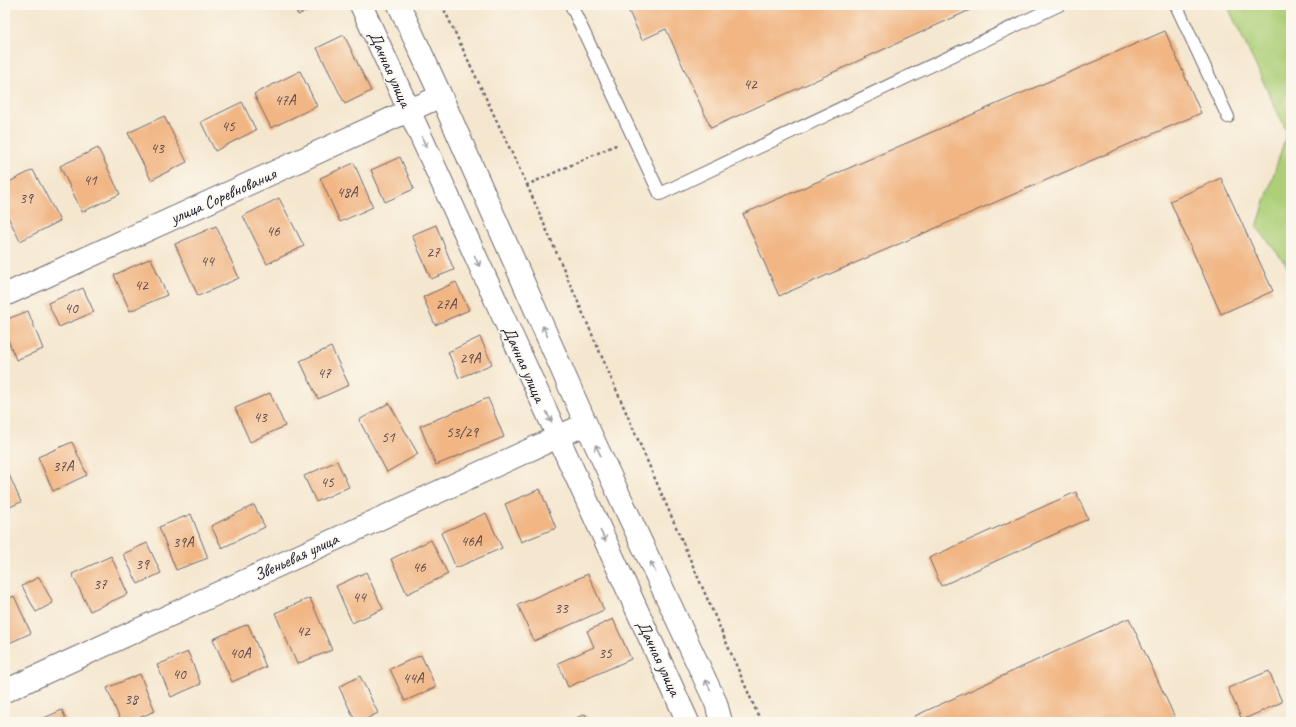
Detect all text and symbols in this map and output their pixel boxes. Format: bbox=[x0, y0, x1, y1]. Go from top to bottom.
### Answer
street label: Дачная улица bbox=[364, 28, 417, 112]
house number: 42 bbox=[743, 75, 758, 94]
house number: 47А bbox=[274, 91, 297, 110]
house number: 45 bbox=[221, 117, 236, 136]
one-way arrow bbox=[421, 136, 428, 148]
house number: 43 bbox=[150, 139, 165, 158]
street label: улица Соревнования bbox=[166, 163, 280, 229]
house number: 41 bbox=[83, 171, 98, 190]
house number: 48А bbox=[336, 183, 359, 202]
house number: 39 bbox=[19, 189, 34, 208]
house number: 46 bbox=[266, 222, 281, 241]
house number: 27 bbox=[426, 243, 441, 262]
house number: 44 bbox=[200, 252, 215, 271]
one-way arrow bbox=[474, 254, 482, 266]
house number: 42 bbox=[134, 276, 149, 295]
house number: 27А bbox=[435, 295, 458, 314]
house number: 40 bbox=[64, 299, 79, 318]
street label: Дачная улица bbox=[498, 323, 551, 407]
one-way arrow bbox=[541, 325, 548, 337]
house number: 29А bbox=[459, 349, 482, 368]
house number: 47 bbox=[317, 364, 332, 383]
house number: 43 bbox=[253, 408, 268, 427]
one-way arrow bbox=[546, 411, 553, 423]
house number: 53/29 bbox=[446, 423, 479, 442]
house number: 51 bbox=[381, 428, 396, 447]
one-way arrow bbox=[594, 444, 601, 456]
house number: 37А bbox=[52, 457, 75, 476]
house number: 45 bbox=[320, 473, 335, 492]
street label: Звеньевая улица bbox=[250, 528, 343, 586]
one-way arrow bbox=[600, 529, 607, 541]
house number: 46А bbox=[460, 532, 483, 551]
house number: 39А bbox=[172, 533, 195, 552]
house number: 39 bbox=[135, 555, 150, 574]
house number: 46 bbox=[412, 558, 427, 577]
one-way arrow bbox=[649, 562, 656, 574]
house number: 37 bbox=[93, 575, 108, 594]
house number: 44 bbox=[352, 588, 367, 607]
house number: 33 bbox=[554, 599, 569, 618]
street label: Дачная улица bbox=[632, 617, 687, 701]
house number: 42 bbox=[296, 622, 311, 641]
house number: 40А bbox=[229, 644, 252, 663]
house number: 35 bbox=[598, 644, 613, 663]
house number: 40 bbox=[172, 665, 187, 684]
house number: 44А bbox=[402, 669, 425, 688]
one-way arrow bbox=[704, 680, 711, 692]
house number: 38 bbox=[124, 690, 139, 709]

